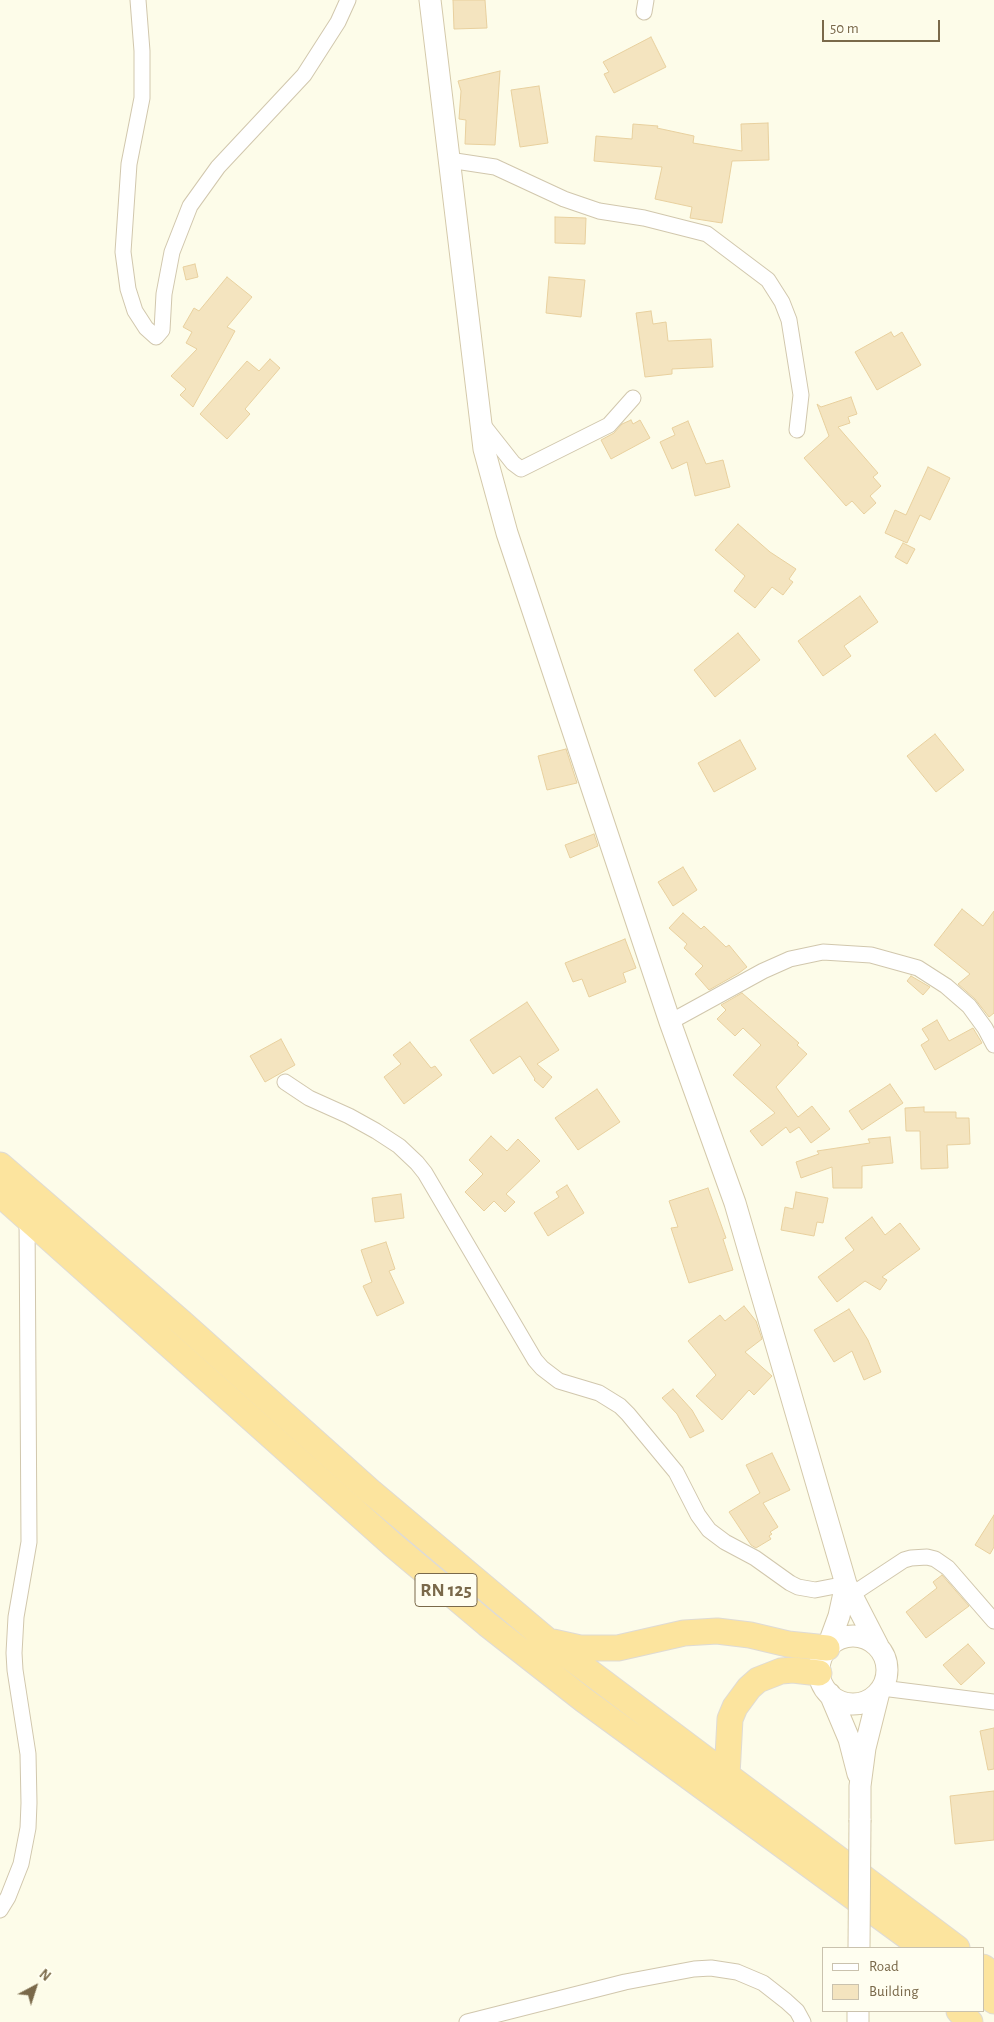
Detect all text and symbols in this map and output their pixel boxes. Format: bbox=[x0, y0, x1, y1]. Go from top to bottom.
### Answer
scale bar bbox=[824, 10, 942, 42]
text: 50 m bbox=[830, 21, 859, 36]
road number: RN 125 bbox=[415, 1574, 477, 1606]
legend bbox=[822, 1947, 984, 2012]
text: Road bbox=[869, 1959, 899, 1974]
north arrow bbox=[10, 1962, 60, 2012]
text: N bbox=[36, 1967, 53, 1984]
text: Building bbox=[869, 1984, 919, 1999]

